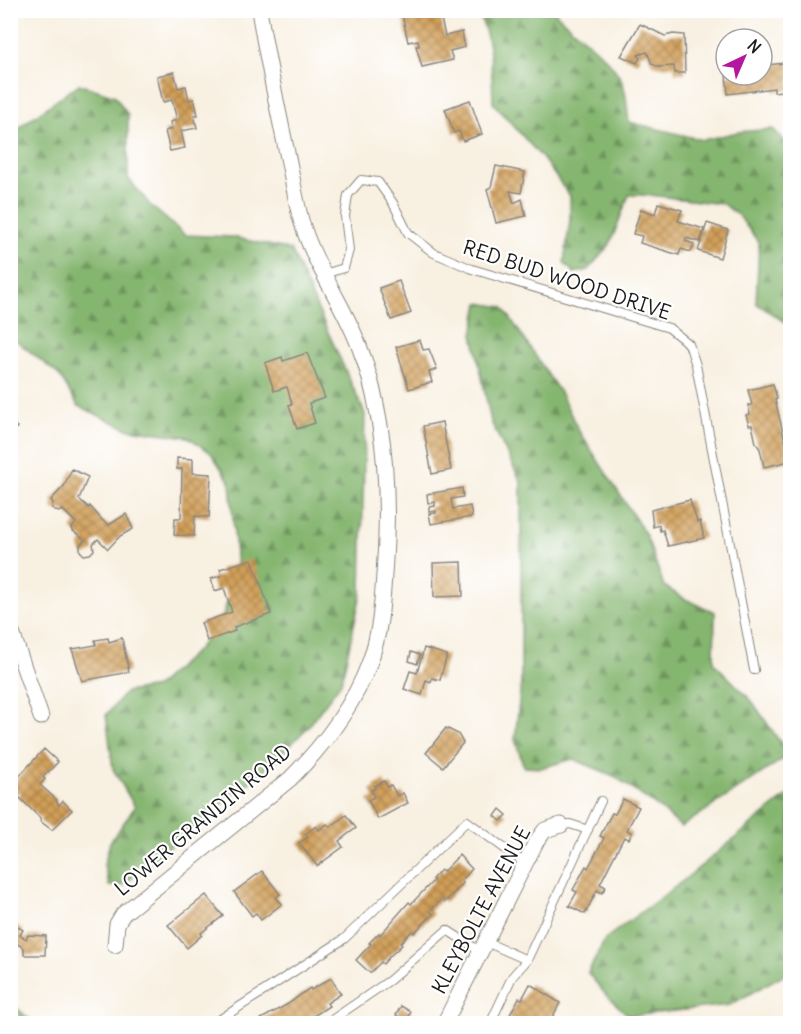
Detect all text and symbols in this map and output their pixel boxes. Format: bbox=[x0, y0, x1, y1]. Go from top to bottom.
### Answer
north arrow bbox=[714, 27, 774, 87]
text: N bbox=[743, 35, 765, 57]
street label: RED BUD WOOD DRIVE bbox=[460, 234, 674, 325]
street label: LOWER GRANDIN ROAD bbox=[109, 738, 296, 901]
street label: KLEYBOLTE AVENUE bbox=[426, 822, 535, 998]

